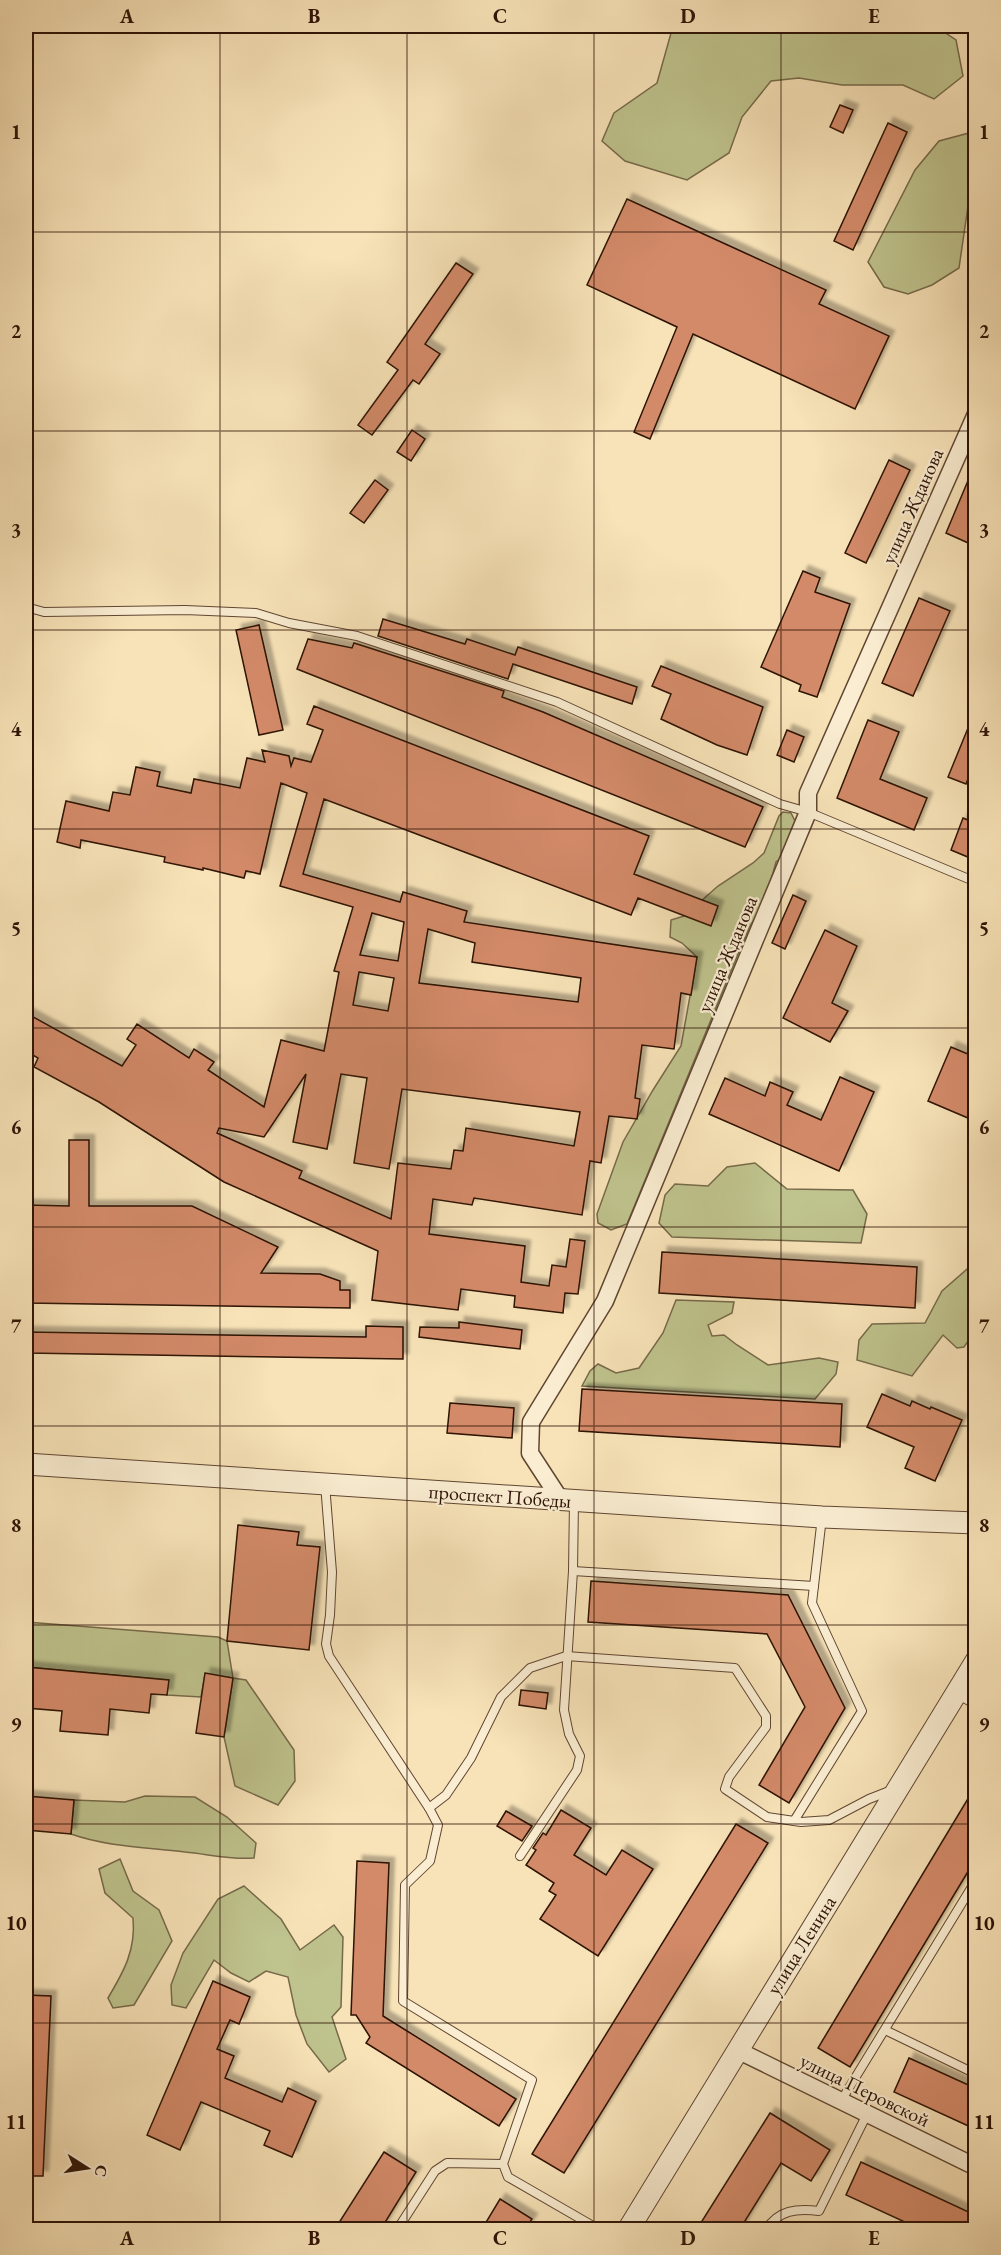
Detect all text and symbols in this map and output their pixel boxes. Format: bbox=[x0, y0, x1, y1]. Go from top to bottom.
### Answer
text: A bbox=[119, 3, 135, 29]
text: B bbox=[308, 3, 320, 29]
text: C bbox=[493, 3, 507, 29]
text: D bbox=[680, 3, 696, 29]
text: E bbox=[868, 3, 880, 29]
text: 1 bbox=[11, 119, 21, 145]
text: 1 bbox=[979, 119, 989, 145]
text: 2 bbox=[11, 318, 22, 344]
text: 2 bbox=[979, 318, 990, 344]
street label: улица Жданова bbox=[875, 444, 949, 568]
text: 3 bbox=[11, 517, 21, 543]
text: 3 bbox=[979, 517, 989, 543]
text: 4 bbox=[11, 716, 22, 742]
text: 4 bbox=[979, 716, 990, 742]
street label: улица Жданова bbox=[691, 892, 763, 1016]
text: 5 bbox=[11, 915, 21, 941]
text: 5 bbox=[979, 915, 989, 941]
text: 6 bbox=[11, 1114, 22, 1140]
text: 6 bbox=[979, 1114, 990, 1140]
text: 7 bbox=[11, 1313, 22, 1339]
text: 7 bbox=[979, 1313, 990, 1339]
street label: проспект Победы bbox=[428, 1478, 572, 1514]
text: 8 bbox=[11, 1512, 21, 1538]
text: 8 bbox=[979, 1512, 989, 1538]
text: 9 bbox=[11, 1711, 22, 1737]
text: 9 bbox=[979, 1711, 990, 1737]
street label: улица Ленина bbox=[760, 1891, 842, 1999]
text: 10 bbox=[5, 1910, 27, 1936]
text: 10 bbox=[973, 1910, 995, 1936]
street label: улица Перовской bbox=[796, 2047, 935, 2133]
text: 11 bbox=[5, 2109, 27, 2135]
text: 11 bbox=[973, 2109, 995, 2135]
north arrow bbox=[57, 2138, 117, 2198]
text: С bbox=[90, 2163, 113, 2179]
text: A bbox=[119, 2225, 135, 2251]
text: B bbox=[308, 2225, 320, 2251]
text: C bbox=[493, 2225, 507, 2251]
text: D bbox=[680, 2225, 696, 2251]
text: E bbox=[868, 2225, 880, 2251]

